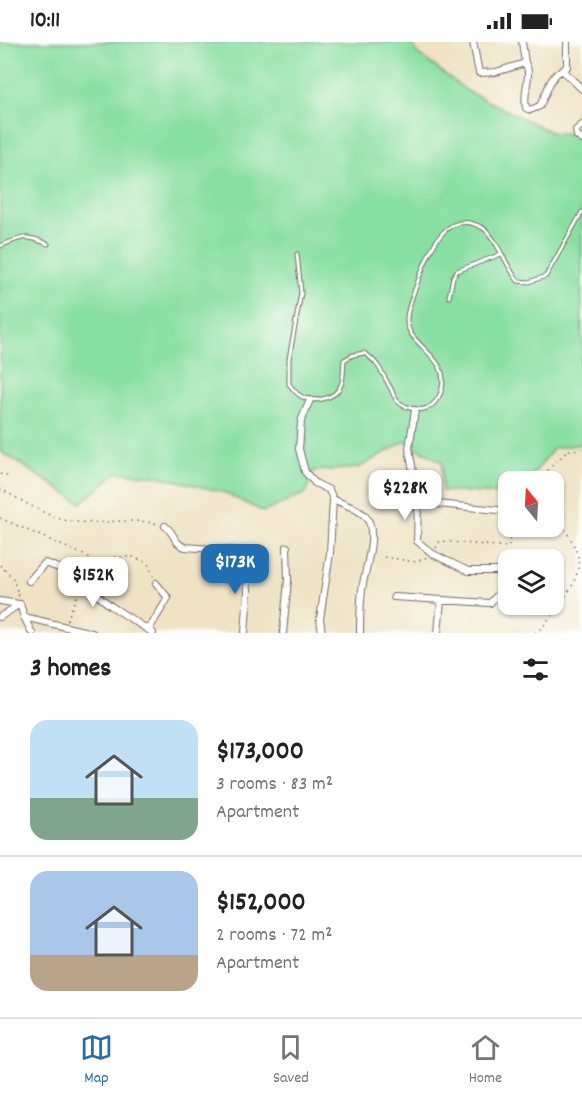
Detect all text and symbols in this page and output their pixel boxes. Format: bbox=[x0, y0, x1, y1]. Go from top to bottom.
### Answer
text: 10:11 bbox=[30, 6, 60, 37]
pin: $228K bbox=[363, 470, 447, 521]
north arrow bbox=[498, 471, 564, 537]
map controls bbox=[498, 471, 564, 615]
text: $228K bbox=[383, 475, 427, 503]
pin: $173K bbox=[193, 544, 277, 595]
text: $173K bbox=[215, 549, 255, 577]
button: layers bbox=[498, 549, 564, 615]
pin: $152K bbox=[51, 557, 135, 608]
text: $152K bbox=[72, 562, 114, 590]
text: 3 homes bbox=[30, 651, 111, 688]
icon: filters bbox=[519, 653, 552, 686]
text: $173,000 bbox=[216, 734, 304, 771]
icon: home bbox=[78, 744, 150, 816]
text: 3 rooms · 83 m² bbox=[216, 771, 333, 799]
text: Apartment bbox=[216, 799, 299, 827]
text: $152,000 bbox=[216, 885, 306, 922]
icon: home bbox=[78, 895, 150, 967]
text: 2 rooms · 72 m² bbox=[216, 922, 332, 950]
text: Apartment bbox=[216, 950, 299, 978]
tab: Map bbox=[80, 1031, 113, 1090]
tab: Saved bbox=[273, 1031, 309, 1090]
tab: Home bbox=[469, 1031, 502, 1090]

